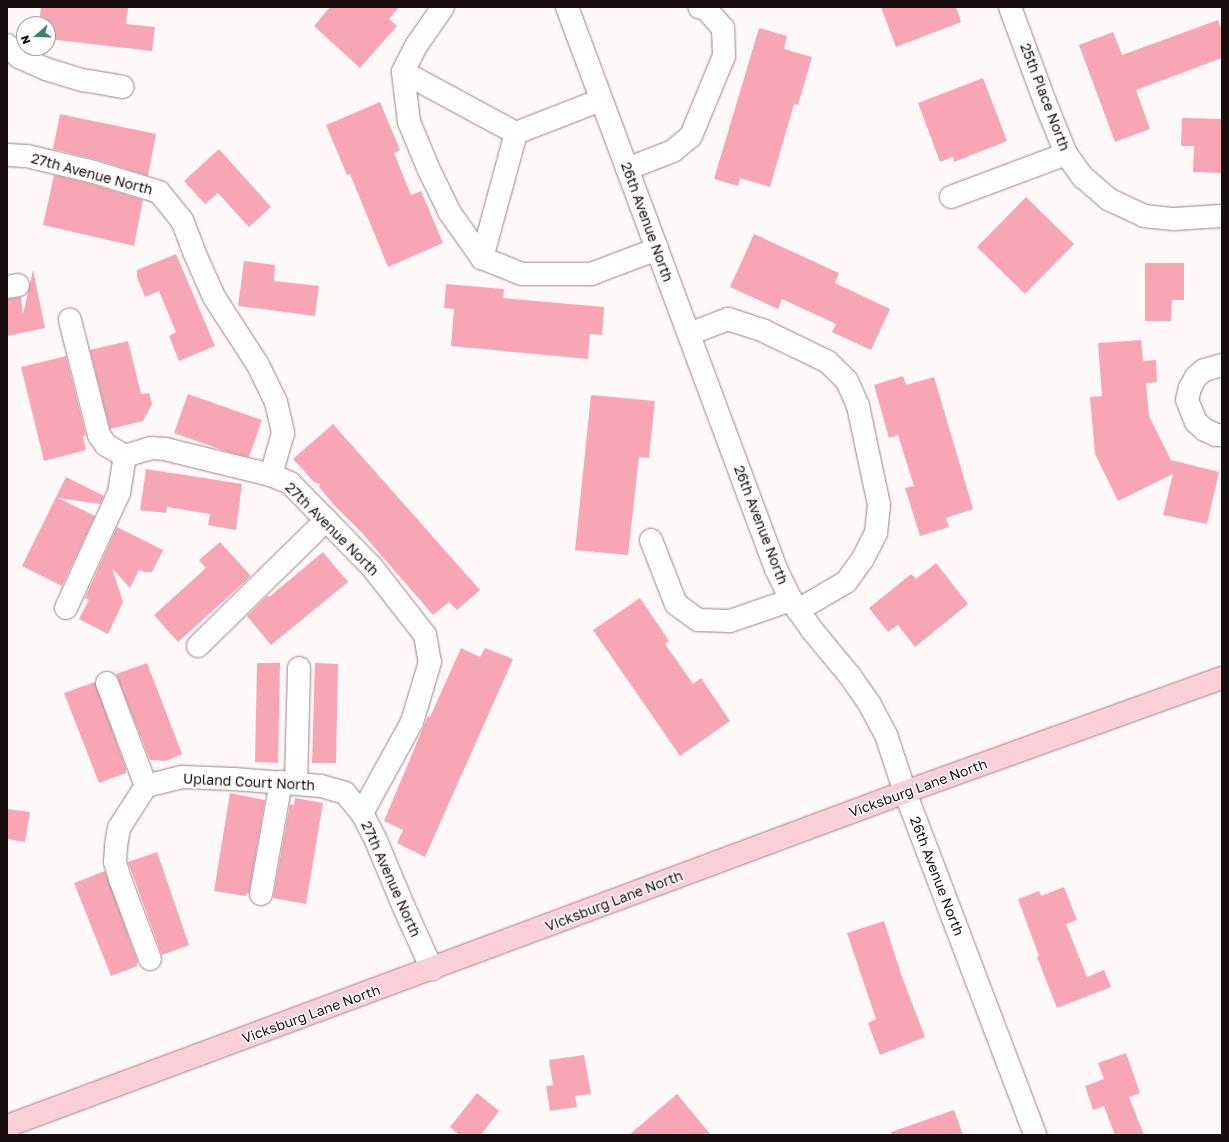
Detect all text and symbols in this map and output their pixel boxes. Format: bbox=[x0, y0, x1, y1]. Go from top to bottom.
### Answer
north arrow bbox=[16, 16, 56, 56]
text: N bbox=[18, 34, 33, 46]
street label: 25th Place North bbox=[1017, 41, 1073, 153]
street label: 27th Avenue North bbox=[29, 150, 155, 198]
street label: 26th Avenue North bbox=[618, 160, 676, 284]
street label: 26th Avenue North bbox=[731, 463, 791, 587]
street label: 27th Avenue North bbox=[282, 479, 382, 579]
street label: Vicksburg Lane North bbox=[847, 755, 989, 821]
street label: Upland Court North bbox=[183, 770, 315, 794]
street label: 26th Avenue North bbox=[907, 814, 967, 938]
street label: 27th Avenue North bbox=[358, 818, 424, 940]
street label: Vicksburg Lane North bbox=[543, 867, 685, 935]
street label: Vicksburg Lane North bbox=[240, 981, 382, 1047]

